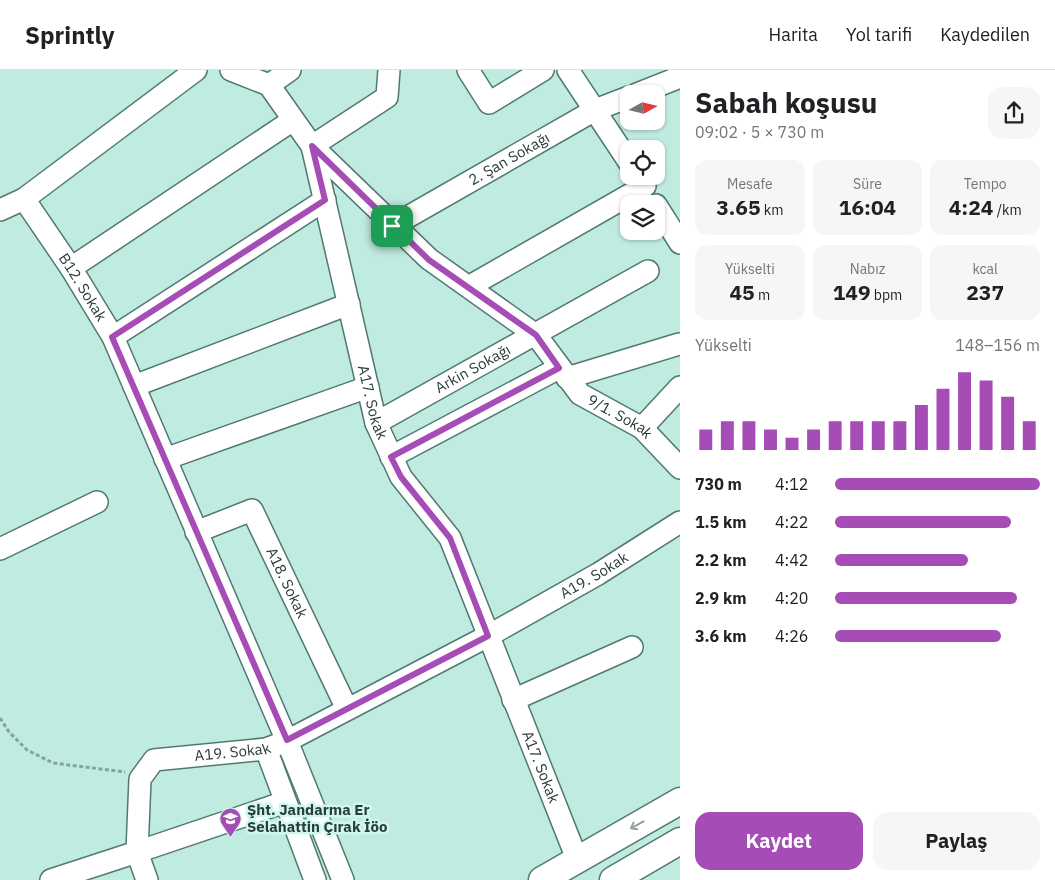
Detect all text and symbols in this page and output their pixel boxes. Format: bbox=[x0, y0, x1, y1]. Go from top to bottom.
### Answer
text: Sprintly bbox=[25, 19, 115, 51]
text: Harita bbox=[769, 23, 818, 46]
text: Yol tarifi bbox=[846, 23, 912, 46]
text: Kaydedilen bbox=[940, 23, 1030, 46]
text: Sabah koşusu bbox=[695, 84, 877, 121]
north arrow bbox=[620, 85, 665, 130]
map controls bbox=[620, 85, 665, 240]
button: share bbox=[988, 87, 1040, 139]
text: 09:02 · 5 × 730 m bbox=[695, 122, 824, 142]
street label: 2. Şan Sokağı bbox=[465, 128, 553, 189]
button: locate bbox=[620, 140, 665, 185]
text: Mesafe bbox=[727, 175, 773, 193]
text: Süre bbox=[853, 175, 882, 193]
text: Tempo bbox=[964, 175, 1007, 193]
text: 3.65 bbox=[716, 193, 761, 221]
text: 16:04 bbox=[839, 193, 896, 221]
text: 4:24 bbox=[949, 193, 993, 221]
button: layers bbox=[620, 195, 665, 240]
text: km bbox=[761, 201, 783, 219]
text: /km bbox=[993, 201, 1022, 219]
pin bbox=[371, 205, 413, 247]
icon: arrive bbox=[378, 212, 406, 240]
street label: B12. Sokak bbox=[55, 249, 111, 325]
text: Yükselti bbox=[725, 260, 775, 278]
text: Nabız bbox=[850, 260, 885, 278]
text: kcal bbox=[972, 260, 998, 278]
text: 45 bbox=[729, 278, 755, 306]
text: 149 bbox=[833, 278, 871, 306]
text: 237 bbox=[966, 278, 1004, 306]
text: m bbox=[755, 286, 770, 304]
text: bpm bbox=[871, 286, 902, 304]
text: Yükselti bbox=[695, 335, 752, 355]
text: 148–156 m bbox=[955, 335, 1040, 355]
street label: Arkin Sokağı bbox=[432, 340, 514, 397]
street label: A17. Sokak bbox=[354, 363, 392, 442]
street label: 9/1. Sokak bbox=[584, 390, 657, 443]
text: 730 m bbox=[695, 474, 742, 494]
text: 4:12 bbox=[775, 474, 808, 494]
text: 1.5 km bbox=[695, 512, 746, 532]
text: 4:22 bbox=[775, 512, 808, 532]
street label: A18. Sokak bbox=[262, 544, 312, 621]
street label: A19. Sokak bbox=[556, 547, 632, 603]
text: 2.2 km bbox=[695, 550, 746, 570]
text: 4:42 bbox=[775, 550, 808, 570]
text: 2.9 km bbox=[695, 588, 746, 608]
text: 4:20 bbox=[775, 588, 808, 608]
text: 3.6 km bbox=[695, 626, 746, 646]
text: 4:26 bbox=[775, 626, 808, 646]
street label: A17. Sokak bbox=[518, 728, 564, 806]
street label: A19. Sokak bbox=[194, 738, 273, 765]
place label: Şht. Jandarma Er Selahattin Çırak İöo bbox=[247, 800, 387, 836]
school or university icon: Şht. Jandarma Er Selahattin Çırak İöo bbox=[219, 807, 243, 838]
button: Kaydet bbox=[695, 812, 863, 870]
button: Paylaş bbox=[873, 812, 1040, 870]
one-way arrow bbox=[630, 820, 645, 830]

